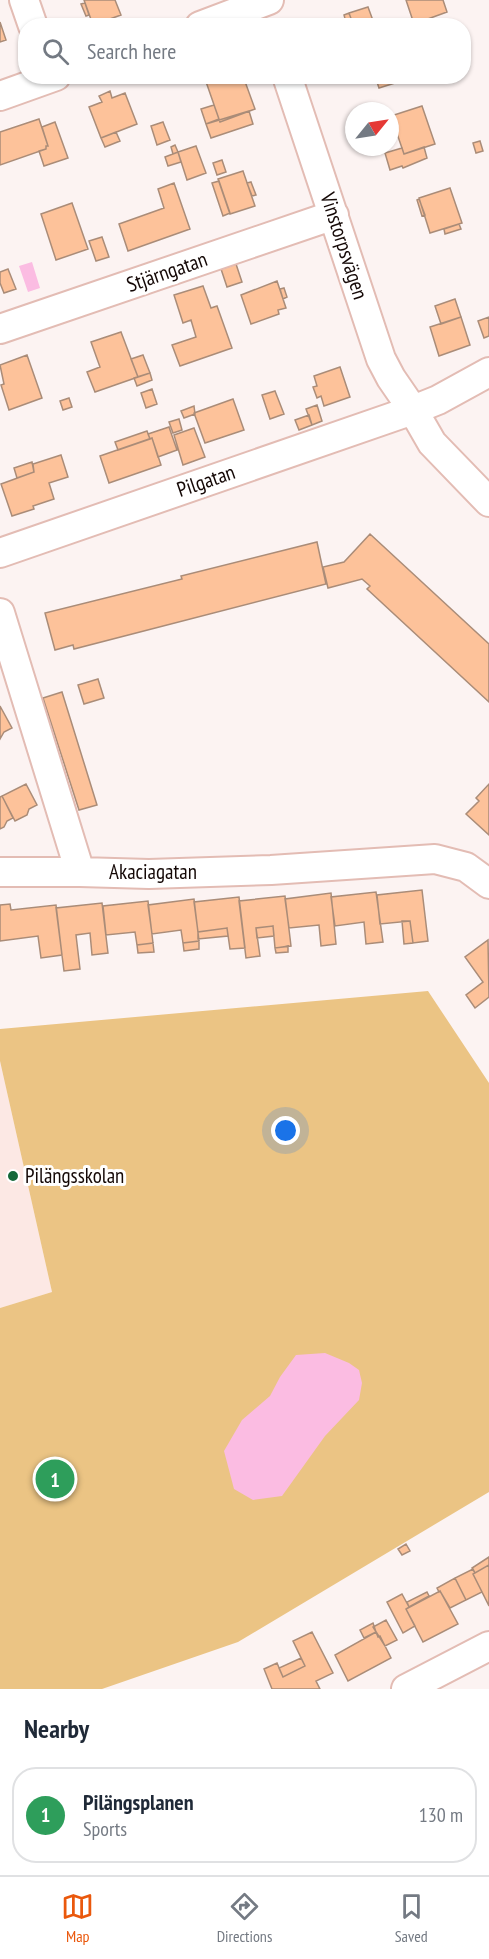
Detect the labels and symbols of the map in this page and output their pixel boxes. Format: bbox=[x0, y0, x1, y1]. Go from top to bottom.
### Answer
north arrow bbox=[345, 102, 399, 156]
street label: Vinstorpsvägen bbox=[314, 188, 374, 303]
street label: Stjärngatan bbox=[123, 245, 211, 298]
street label: Pilgatan bbox=[173, 458, 239, 503]
street label: Akaciagatan bbox=[109, 858, 197, 885]
your location bbox=[271, 1116, 300, 1145]
place label: Pilängsskolan bbox=[25, 1162, 124, 1189]
marker: Pilängsskolan bbox=[6, 1169, 20, 1183]
pin: 1 bbox=[36, 1456, 74, 1502]

